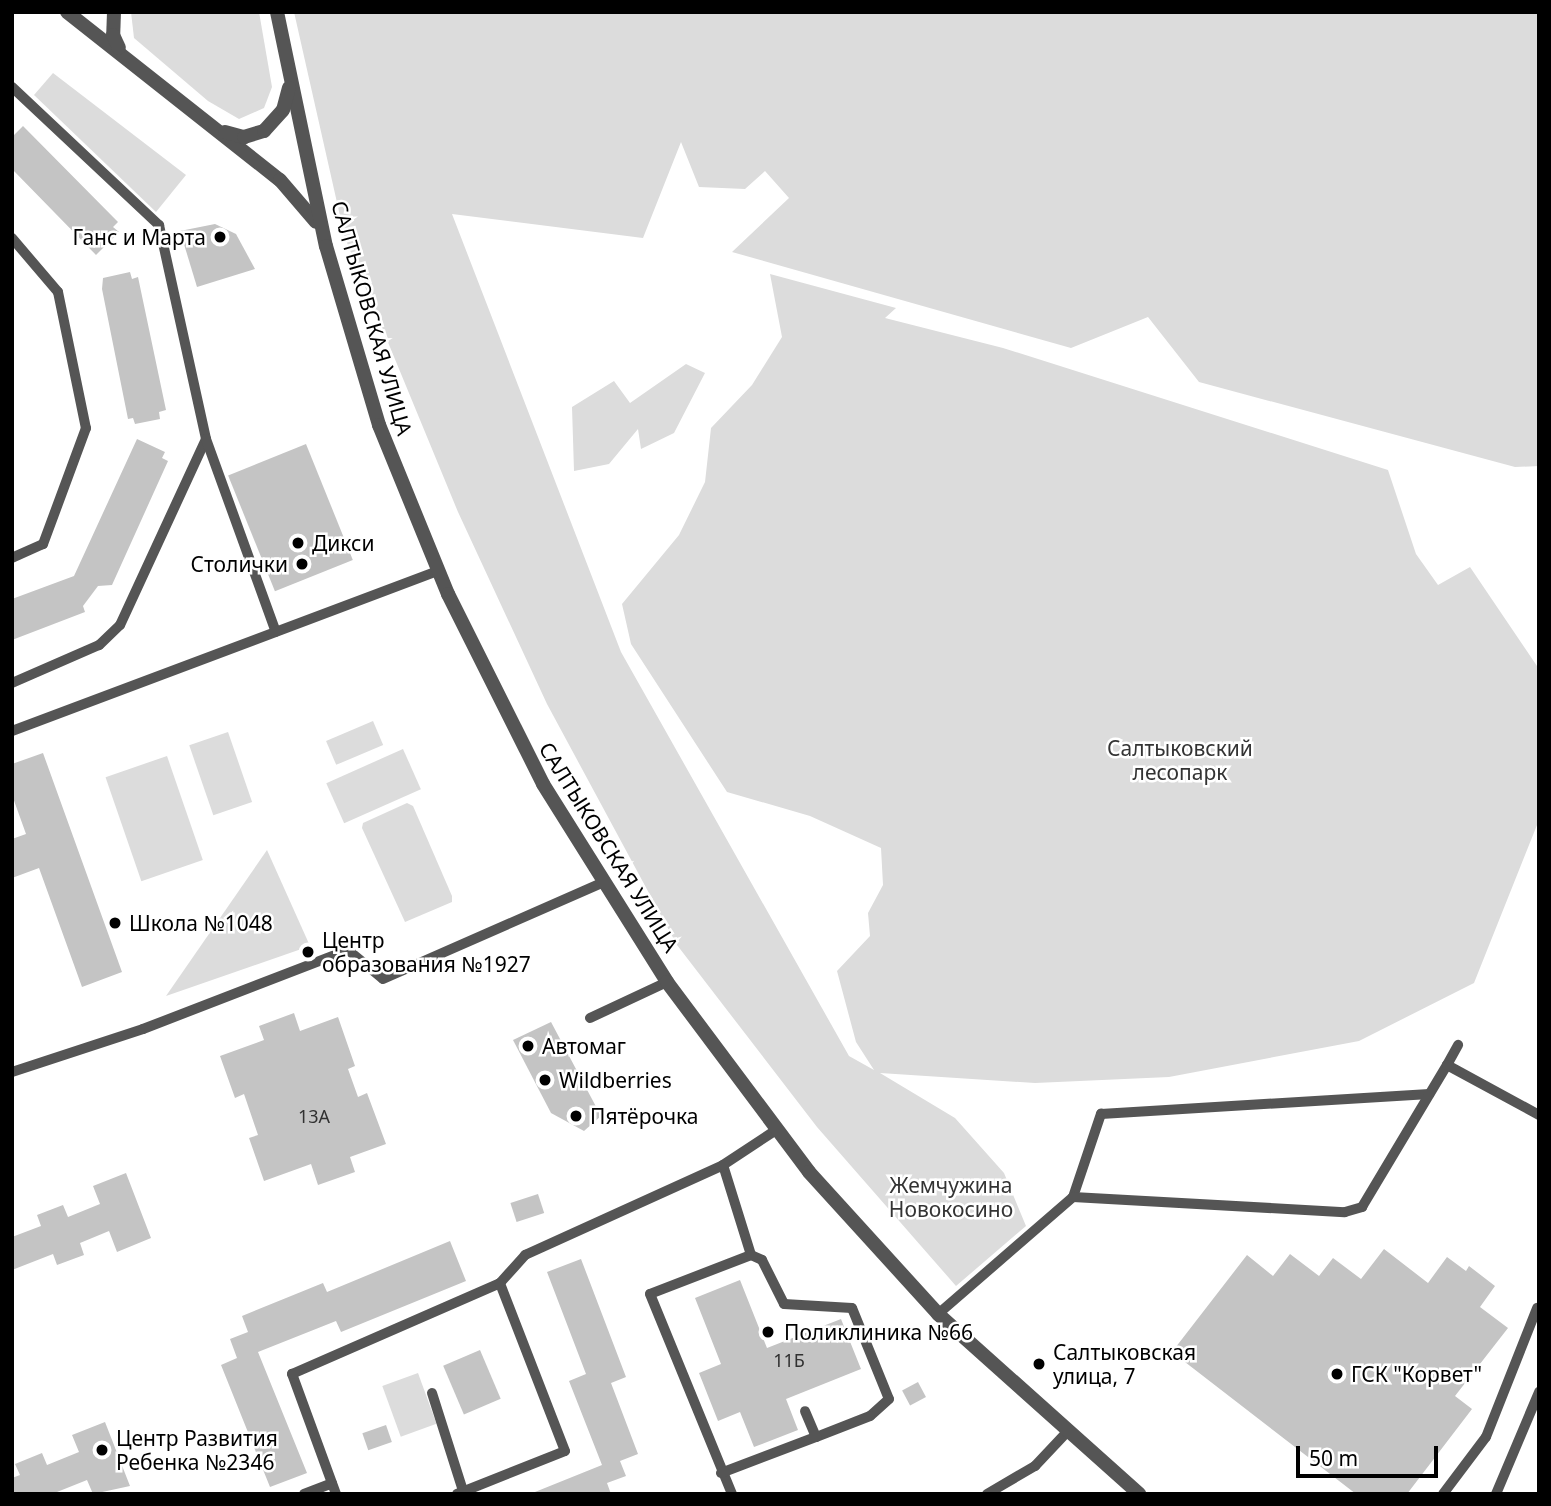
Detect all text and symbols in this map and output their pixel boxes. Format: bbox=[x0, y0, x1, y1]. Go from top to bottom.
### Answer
street label: САЛТЫКОВСКАЯ УЛИЦА bbox=[326, 198, 418, 438]
place label: Ганс и Марта bbox=[73, 224, 206, 250]
marker: Ганс и Марта bbox=[212, 229, 228, 245]
place label: Дикси bbox=[312, 530, 374, 556]
marker: Дикси bbox=[290, 535, 306, 551]
place label: Столички bbox=[191, 551, 288, 577]
marker: Столички bbox=[294, 556, 310, 572]
park label: Салтыковский лесопарк bbox=[1107, 735, 1253, 785]
street label: САЛТЫКОВСКАЯ УЛИЦА bbox=[534, 737, 684, 957]
place label: Школа №1048 bbox=[129, 910, 273, 936]
marker: Школа №1048 bbox=[107, 915, 123, 931]
place label: Центр образования №1927 bbox=[322, 927, 531, 977]
marker: Центр образования №1927 bbox=[300, 944, 316, 960]
place label: Автомаг bbox=[542, 1033, 626, 1059]
marker: Автомаг bbox=[520, 1038, 536, 1054]
place label: Wildberries bbox=[559, 1067, 672, 1093]
marker: Wildberries bbox=[537, 1072, 553, 1088]
place label: Пятёрочка bbox=[590, 1103, 698, 1129]
house number: 13А bbox=[298, 1105, 330, 1127]
marker: Пятёрочка bbox=[568, 1108, 584, 1124]
park label: Жемчужина Новокосино bbox=[889, 1172, 1013, 1222]
place label: Поликлиника №66 bbox=[784, 1319, 973, 1345]
marker: Поликлиника №66 bbox=[758, 1322, 778, 1342]
place label: Салтыковская улица, 7 bbox=[1053, 1339, 1196, 1389]
house number: 11Б bbox=[773, 1349, 805, 1371]
marker: Салтыковская улица, 7 bbox=[1031, 1356, 1047, 1372]
place label: ГСК "Корвет" bbox=[1351, 1361, 1482, 1387]
marker: ГСК "Корвет" bbox=[1329, 1366, 1345, 1382]
place label: Центр Развития Ребенка №2346 bbox=[116, 1425, 278, 1475]
scale bar bbox=[1299, 1432, 1441, 1476]
marker: Центр Развития Ребенка №2346 bbox=[94, 1442, 110, 1458]
text: 50 m bbox=[1309, 1444, 1358, 1472]

